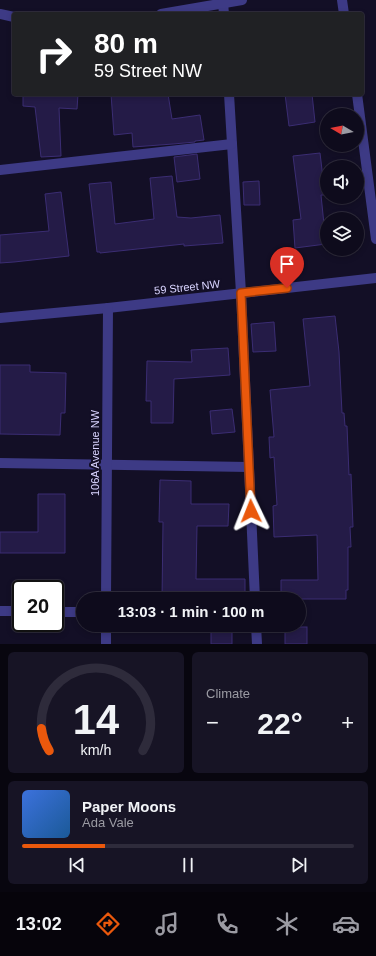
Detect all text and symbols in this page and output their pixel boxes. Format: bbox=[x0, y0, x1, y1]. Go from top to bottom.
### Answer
icon: right bbox=[28, 28, 80, 80]
text: 80 m bbox=[94, 28, 158, 59]
text: 59 Street NW bbox=[94, 61, 202, 81]
north arrow bbox=[320, 108, 364, 152]
map controls bbox=[320, 108, 364, 256]
button: sound bbox=[320, 160, 364, 204]
button: layers bbox=[320, 212, 364, 256]
pin bbox=[270, 247, 304, 288]
icon: arrive bbox=[276, 253, 298, 275]
street label: 59 Street NW bbox=[154, 278, 221, 296]
street label: 106A Avenue NW bbox=[89, 409, 101, 496]
position arrow bbox=[230, 490, 272, 532]
speed limit sign: 20 bbox=[12, 580, 64, 632]
text: 13:03 · 1 min · 100 m bbox=[118, 603, 264, 620]
text: Climate bbox=[206, 686, 250, 701]
text: 14 bbox=[73, 695, 119, 742]
text: 22° bbox=[257, 707, 303, 740]
text: − bbox=[206, 710, 219, 735]
text: + bbox=[341, 710, 354, 735]
text: km/h bbox=[81, 741, 112, 757]
text: Paper Moons bbox=[82, 798, 176, 815]
text: Ada Vale bbox=[82, 815, 134, 830]
icon: previous bbox=[66, 854, 88, 876]
icon: pause bbox=[177, 854, 199, 876]
icon: next bbox=[288, 854, 310, 876]
icon: directions bbox=[94, 910, 122, 938]
icon: music bbox=[153, 910, 181, 938]
icon: phone bbox=[213, 910, 241, 938]
icon: climate bbox=[273, 910, 301, 938]
icon: car bbox=[332, 910, 360, 938]
text: 13:02 bbox=[16, 914, 62, 934]

